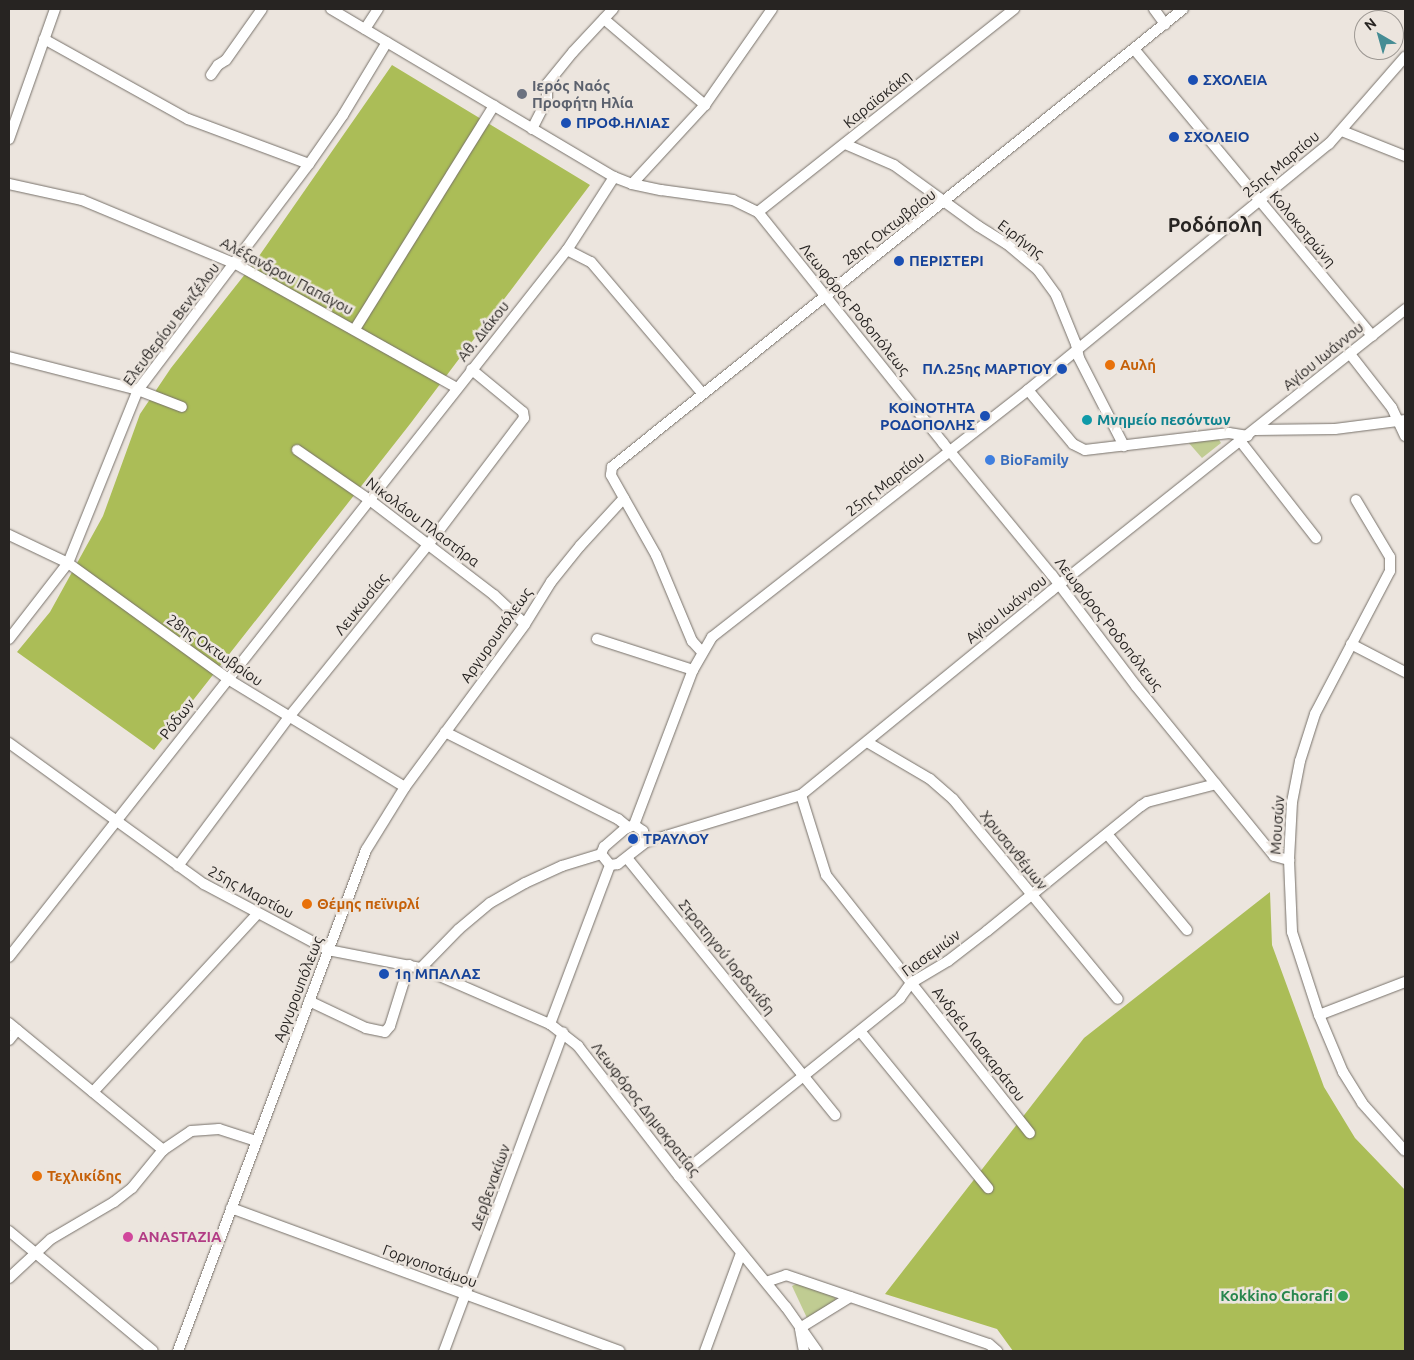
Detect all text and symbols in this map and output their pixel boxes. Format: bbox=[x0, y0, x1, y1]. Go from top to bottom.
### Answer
north arrow bbox=[1354, 10, 1404, 60]
text: N bbox=[1361, 14, 1379, 33]
street label: Καραϊσκάκη bbox=[840, 66, 914, 132]
place label: ΣΧΟΛΕΙΑ bbox=[1203, 71, 1267, 89]
marker: ΣΧΟΛΕΙΑ bbox=[1187, 74, 1199, 86]
place label: Ιερός Ναός Προφήτη Ηλία bbox=[532, 76, 633, 111]
marker: Ιερός Ναός Προφήτη Ηλία bbox=[516, 88, 528, 100]
place label: ΠΡΟΦ.ΗΛΙΑΣ bbox=[576, 114, 670, 132]
marker: ΠΡΟΦ.ΗΛΙΑΣ bbox=[560, 117, 572, 129]
street label: 25ης Μαρτίου bbox=[1239, 127, 1323, 201]
place label: ΣΧΟΛΕΙΟ bbox=[1184, 128, 1250, 146]
marker: ΣΧΟΛΕΙΟ bbox=[1168, 131, 1180, 143]
street label: 28ης Οκτωβρίου bbox=[839, 185, 939, 269]
street label: Κολοκοτρώνη bbox=[1266, 187, 1340, 271]
district label: Ροδόπολη bbox=[1168, 212, 1262, 236]
street label: Ειρήνης bbox=[994, 216, 1048, 262]
street label: Αλέξανδρου Παπάγου bbox=[217, 233, 357, 319]
street label: Λεωφόρος Ροδοπόλεως bbox=[796, 239, 914, 379]
place label: ΠΕΡΙΣΤΕΡΙ bbox=[909, 252, 984, 270]
marker: ΠΕΡΙΣΤΕΡΙ bbox=[893, 255, 905, 267]
street label: Ελευθερίου Βενιζέλου bbox=[119, 259, 223, 389]
street label: Αθ. Διάκου bbox=[453, 297, 513, 365]
street label: Αγίου Ιωάννου bbox=[1279, 318, 1367, 394]
place label: Αυλή bbox=[1120, 356, 1156, 374]
marker: Αυλή bbox=[1104, 359, 1116, 371]
place label: ΠΛ.25ης ΜΑΡΤΙΟΥ bbox=[922, 360, 1052, 378]
marker: ΠΛ.25ης ΜΑΡΤΙΟΥ bbox=[1056, 363, 1068, 375]
place label: ΚΟΙΝΟΤΗΤΑ ΡΟΔΟΠΟΛΗΣ bbox=[880, 398, 975, 433]
marker: ΚΟΙΝΟΤΗΤΑ ΡΟΔΟΠΟΛΗΣ bbox=[979, 410, 991, 422]
place label: Μνημείο πεσόντων bbox=[1097, 411, 1230, 429]
marker: Μνημείο πεσόντων bbox=[1081, 414, 1093, 426]
street label: 25ης Μαρτίου bbox=[842, 448, 928, 520]
place label: BioFamily bbox=[1000, 451, 1069, 469]
marker: BioFamily bbox=[984, 454, 996, 466]
street label: Νικολάου Πλαστήρα bbox=[363, 473, 483, 571]
street label: Λεωφόρος Ροδοπόλεως bbox=[1051, 554, 1167, 694]
street label: Λευκωσίας bbox=[331, 569, 391, 639]
street label: Αγίου Ιωάννου bbox=[962, 571, 1050, 647]
street label: Αργυρουπόλεως bbox=[456, 584, 536, 686]
street label: 28ης Οκτωβρίου bbox=[163, 610, 267, 690]
street label: Ρόδων bbox=[156, 695, 198, 743]
street label: Μουσών bbox=[1266, 795, 1288, 855]
street label: Χρυσανθέμων bbox=[977, 807, 1051, 893]
place label: ΤΡΑΥΛΟΥ bbox=[643, 830, 709, 848]
marker: ΤΡΑΥΛΟΥ bbox=[627, 833, 639, 845]
street label: 25ης Μαρτίου bbox=[205, 862, 297, 922]
place label: Θέμης πεϊνιρλί bbox=[317, 895, 420, 913]
street label: Στρατηγού Ιορδανίδη bbox=[675, 896, 779, 1018]
marker: Θέμης πεϊνιρλί bbox=[301, 898, 313, 910]
street label: Γιασεμιών bbox=[898, 926, 964, 980]
street label: Αργυρουπόλεως bbox=[269, 933, 327, 1045]
place label: 1η ΜΠΑΛΑΣ bbox=[394, 965, 481, 983]
marker: 1η ΜΠΑΛΑΣ bbox=[378, 968, 390, 980]
street label: Ανδρέα Λασκαράτου bbox=[929, 983, 1029, 1105]
street label: Λεωφόρος Δημοκρατίας bbox=[588, 1038, 704, 1180]
street label: Δερβενακίων bbox=[466, 1142, 514, 1232]
place label: Τεχλικίδης bbox=[47, 1167, 122, 1185]
marker: Τεχλικίδης bbox=[31, 1170, 43, 1182]
place label: ANASTAZIA bbox=[138, 1228, 222, 1246]
marker: ANASTAZIA bbox=[122, 1231, 134, 1243]
street label: Γοργοποτάμου bbox=[380, 1241, 480, 1291]
place label: Kokkino Chorafi bbox=[1220, 1287, 1333, 1305]
marker: Kokkino Chorafi bbox=[1337, 1290, 1349, 1302]

